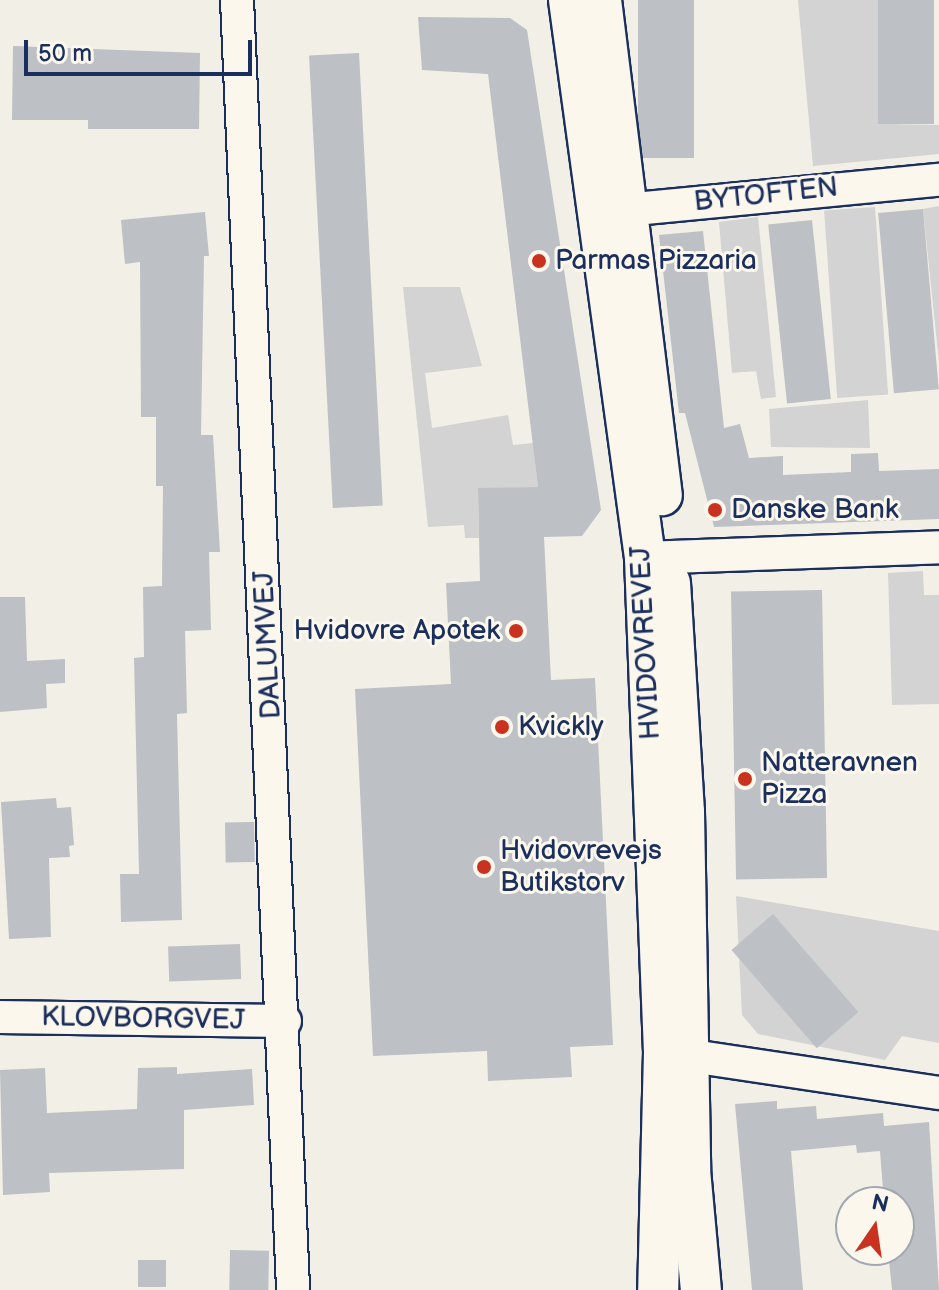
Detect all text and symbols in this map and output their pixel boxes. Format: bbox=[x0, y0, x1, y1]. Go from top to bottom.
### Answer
scale bar bbox=[28, 24, 256, 74]
text: 50 m bbox=[38, 39, 92, 68]
street label: BYTOFTEN bbox=[692, 171, 840, 219]
place label: Parmas Pizzaria bbox=[555, 244, 757, 278]
marker: Parmas Pizzaria bbox=[530, 252, 548, 270]
place label: Danske Bank bbox=[731, 493, 898, 527]
marker: Danske Bank bbox=[706, 501, 724, 519]
street label: HVIDOVREVEJ bbox=[624, 545, 668, 741]
street label: DALUMVEJ bbox=[247, 570, 289, 720]
place label: Hvidovre Apotek bbox=[294, 614, 500, 648]
marker: Hvidovre Apotek bbox=[507, 622, 525, 640]
place label: Kvickly bbox=[518, 710, 604, 744]
marker: Kvickly bbox=[493, 718, 511, 736]
place label: Natteravnen Pizza bbox=[761, 746, 918, 812]
marker: Natteravnen Pizza bbox=[736, 770, 754, 788]
place label: Hvidovrevejs Butikstorv bbox=[500, 834, 662, 900]
marker: Hvidovrevejs Butikstorv bbox=[475, 858, 493, 876]
street label: KLOVBORGVEJ bbox=[41, 1000, 245, 1038]
north arrow bbox=[835, 1186, 915, 1266]
text: N bbox=[869, 1189, 891, 1219]

